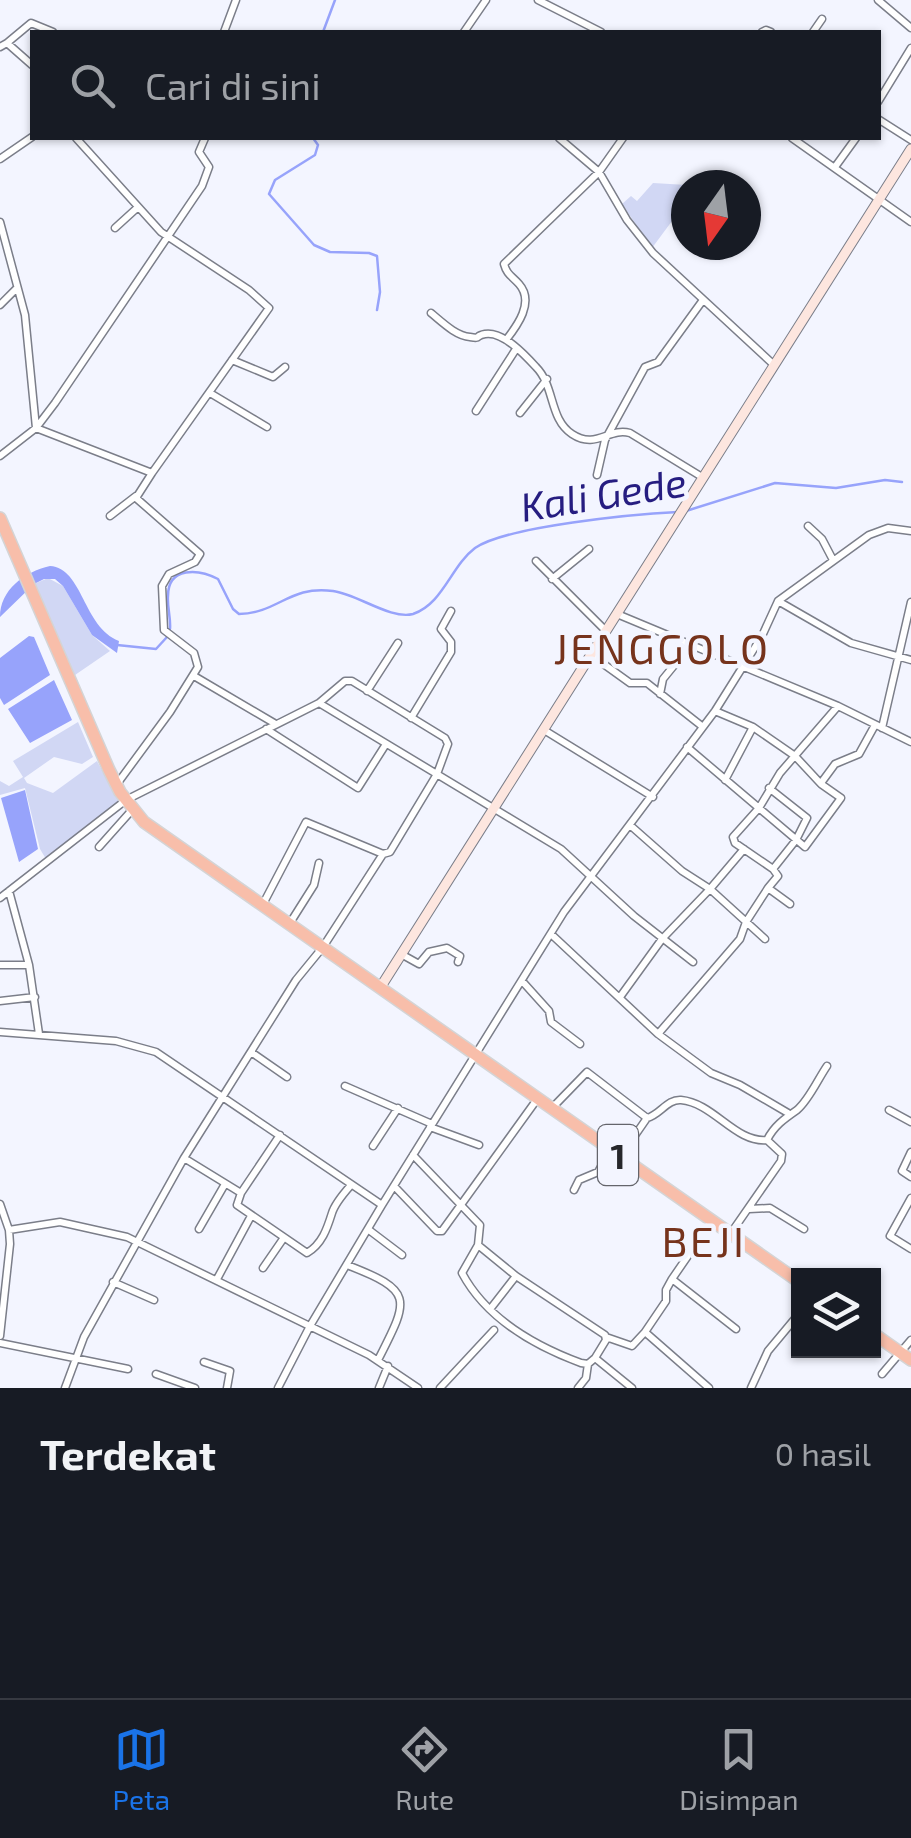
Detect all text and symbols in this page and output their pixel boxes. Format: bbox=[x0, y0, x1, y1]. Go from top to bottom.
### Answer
search box bbox=[30, 30, 881, 140]
icon: search bbox=[65, 58, 120, 113]
text: Cari di sini bbox=[145, 62, 321, 108]
north arrow bbox=[671, 170, 761, 260]
water label: Kali Gede bbox=[517, 456, 689, 530]
district label: JENGGOLO bbox=[553, 622, 771, 672]
road number: 1 bbox=[598, 1125, 638, 1185]
district label: BEJI bbox=[662, 1215, 746, 1265]
map controls bbox=[791, 1268, 881, 1358]
button: layers bbox=[791, 1268, 881, 1358]
text: Terdekat bbox=[40, 1428, 216, 1478]
text: 0 hasil bbox=[775, 1434, 871, 1472]
tab: Peta bbox=[113, 1722, 170, 1816]
tab: Rute bbox=[395, 1722, 454, 1816]
tab: Disimpan bbox=[679, 1722, 798, 1816]

